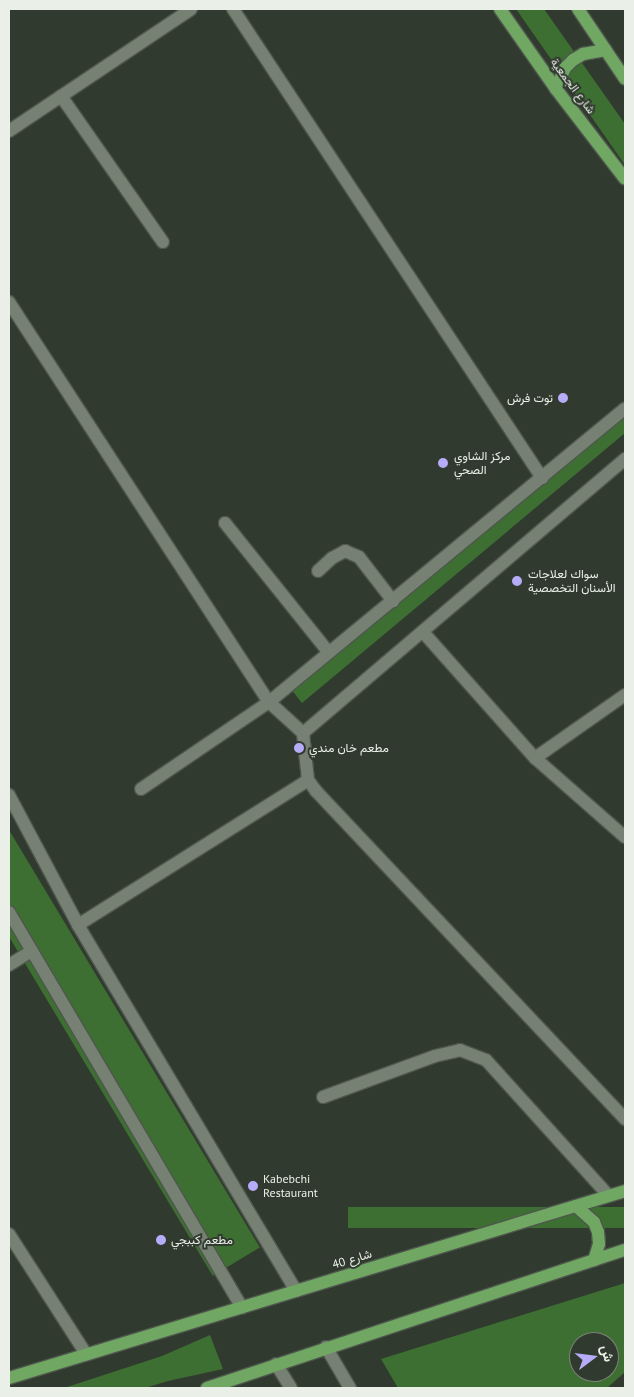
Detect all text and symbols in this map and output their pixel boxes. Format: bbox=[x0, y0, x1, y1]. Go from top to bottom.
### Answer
street label: شارع الجمعية bbox=[547, 55, 599, 117]
place label: توت فرش bbox=[507, 391, 553, 405]
marker: توت فرش bbox=[557, 392, 569, 404]
place label: مركز الشاوي الصحي bbox=[454, 449, 510, 477]
marker: مركز الشاوي الصحي bbox=[436, 456, 450, 470]
place label: سواك لعلاجات الأسنان التخصصية bbox=[528, 567, 616, 595]
marker: سواك لعلاجات الأسنان التخصصية bbox=[510, 574, 524, 588]
place label: مطعم خان مندي bbox=[309, 741, 389, 755]
marker: مطعم خان مندي bbox=[293, 742, 305, 754]
place label: Kabebchi Restaurant bbox=[263, 1172, 318, 1200]
marker: Kabebchi Restaurant bbox=[247, 1180, 259, 1192]
place label: مطعم كببجي bbox=[171, 1233, 233, 1247]
marker: مطعم كببجي bbox=[155, 1234, 167, 1246]
street label: شارع 40 bbox=[331, 1246, 373, 1272]
north arrow bbox=[569, 1332, 619, 1382]
text: ش bbox=[597, 1343, 618, 1364]

